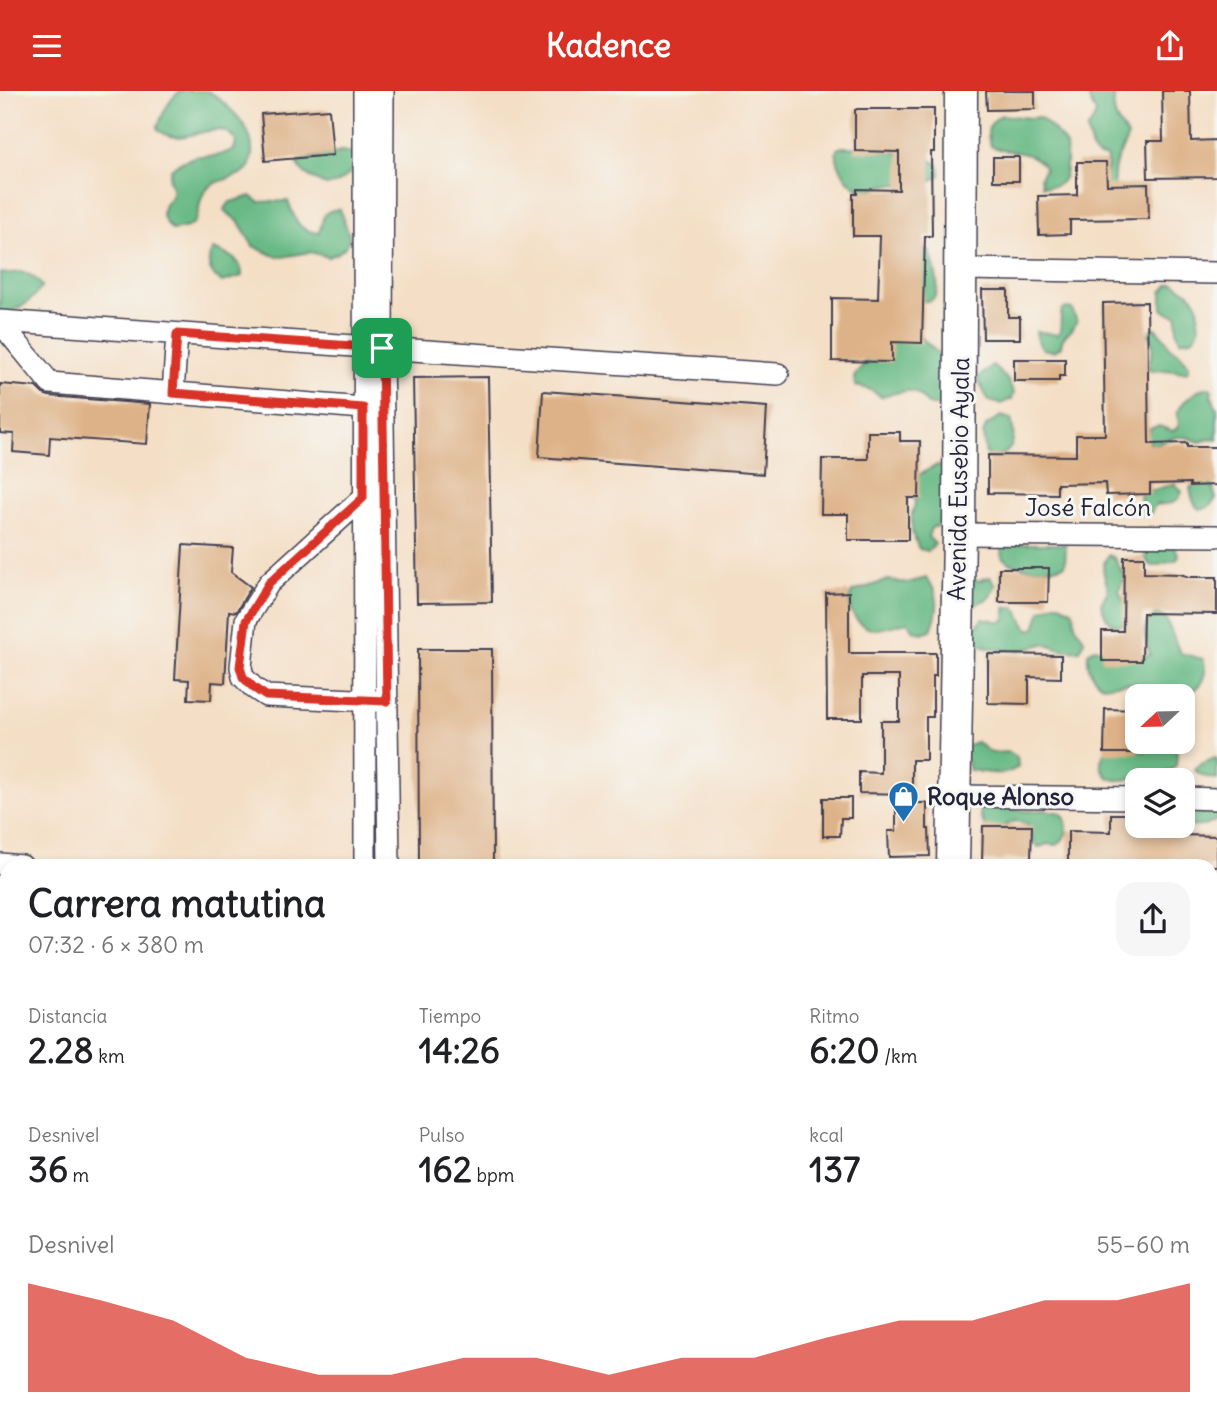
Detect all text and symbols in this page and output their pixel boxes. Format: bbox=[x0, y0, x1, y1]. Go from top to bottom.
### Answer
text: Kadence bbox=[546, 25, 671, 66]
icon: menu bbox=[28, 27, 66, 65]
icon: share bbox=[1151, 27, 1189, 65]
pin bbox=[352, 318, 412, 378]
icon: arrive bbox=[363, 329, 401, 367]
street label: Avenida Eusebio Ayala bbox=[941, 357, 975, 601]
street label: José Falcón bbox=[1025, 492, 1151, 522]
north arrow bbox=[1125, 684, 1195, 754]
map controls bbox=[1125, 684, 1195, 838]
button: layers bbox=[1125, 768, 1195, 838]
shop icon: Roque Alonso bbox=[887, 780, 921, 824]
place label: Roque Alonso bbox=[927, 781, 1074, 811]
text: Carrera matutina bbox=[28, 880, 326, 927]
button: share bbox=[1116, 882, 1190, 956]
text: 07:32 · 6 × 380 m bbox=[28, 930, 204, 959]
text: Distancia bbox=[28, 1004, 107, 1028]
text: Tiempo bbox=[419, 1004, 481, 1028]
text: Ritmo bbox=[809, 1004, 859, 1028]
text: 2.28 bbox=[28, 1028, 94, 1072]
text: 14:26 bbox=[419, 1028, 500, 1072]
text: 6:20 bbox=[809, 1028, 880, 1072]
text: km bbox=[94, 1044, 125, 1068]
text: /km bbox=[880, 1044, 917, 1068]
text: Desnivel bbox=[28, 1123, 99, 1147]
text: Pulso bbox=[419, 1123, 465, 1147]
text: kcal bbox=[809, 1123, 844, 1147]
text: 36 bbox=[28, 1147, 68, 1191]
text: 162 bbox=[419, 1147, 472, 1191]
text: 137 bbox=[809, 1147, 860, 1191]
text: m bbox=[68, 1163, 89, 1187]
text: bpm bbox=[472, 1163, 514, 1187]
text: Desnivel bbox=[28, 1230, 114, 1259]
text: 55–60 m bbox=[1096, 1230, 1190, 1259]

